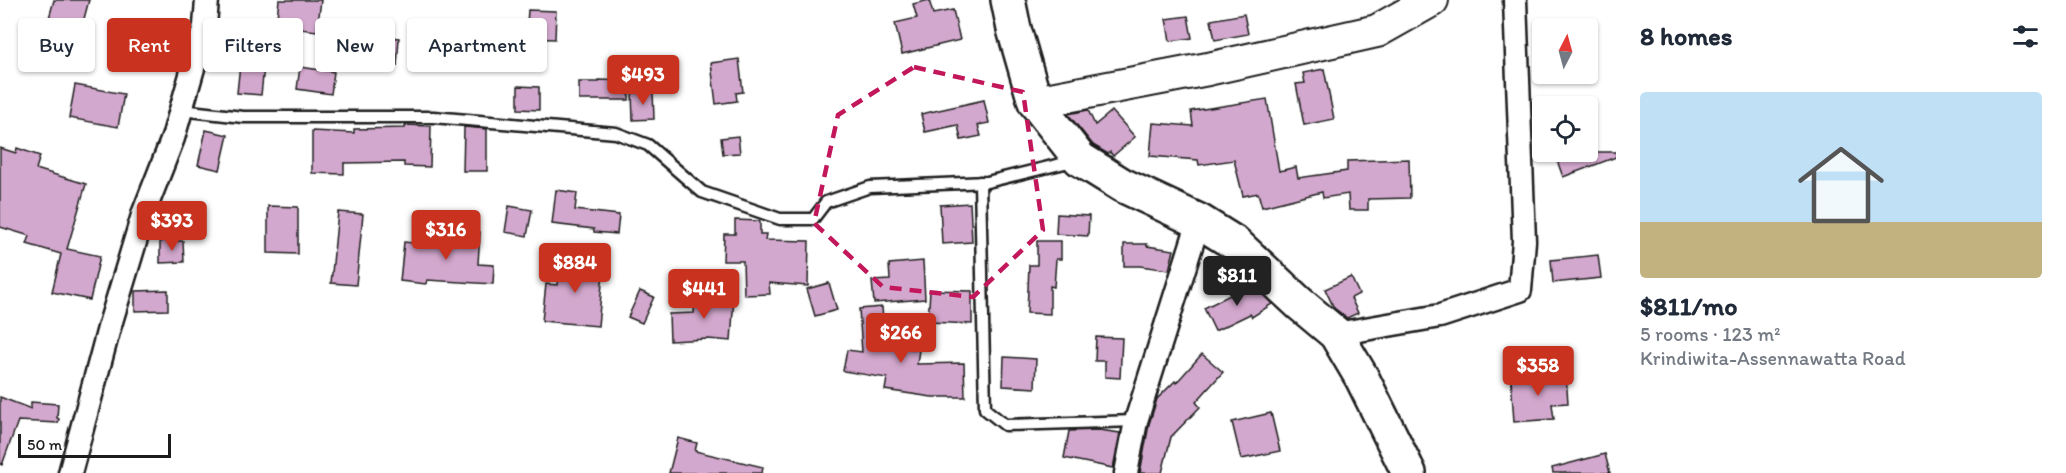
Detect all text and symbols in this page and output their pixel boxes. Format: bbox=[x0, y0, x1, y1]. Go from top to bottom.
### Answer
chip: Buy bbox=[18, 18, 95, 72]
chip: Rent bbox=[107, 18, 191, 72]
chip: Filters bbox=[203, 18, 303, 72]
chip: New bbox=[315, 18, 395, 72]
chip: Apartment bbox=[407, 18, 547, 72]
north arrow bbox=[1532, 18, 1598, 84]
map controls bbox=[1532, 18, 1598, 162]
text: 8 homes bbox=[1640, 20, 1732, 52]
icon: filters bbox=[2009, 20, 2042, 53]
pin: $493 bbox=[607, 55, 679, 106]
text: $493 bbox=[621, 62, 665, 86]
button: locate bbox=[1532, 96, 1598, 162]
icon: home bbox=[1787, 131, 1895, 239]
pin: $393 bbox=[136, 201, 208, 252]
text: $393 bbox=[151, 208, 193, 232]
pin: $316 bbox=[410, 210, 482, 261]
text: $316 bbox=[426, 217, 466, 241]
pin: $884 bbox=[539, 243, 611, 294]
text: $884 bbox=[553, 250, 597, 274]
pin: $811 bbox=[1201, 256, 1273, 307]
text: $811 bbox=[1217, 263, 1257, 287]
pin: $441 bbox=[668, 269, 740, 320]
text: $441 bbox=[682, 276, 726, 300]
text: $811/mo bbox=[1640, 290, 1738, 322]
pin: $266 bbox=[865, 313, 937, 364]
text: $266 bbox=[880, 320, 922, 344]
text: 5 rooms · 123 m² bbox=[1640, 322, 1781, 346]
pin: $358 bbox=[1502, 346, 1574, 397]
text: Krindiwita-Assennawatta Road bbox=[1640, 346, 1906, 370]
text: $358 bbox=[1517, 353, 1559, 377]
scale bar bbox=[18, 431, 171, 458]
text: 50 m bbox=[27, 435, 62, 454]

